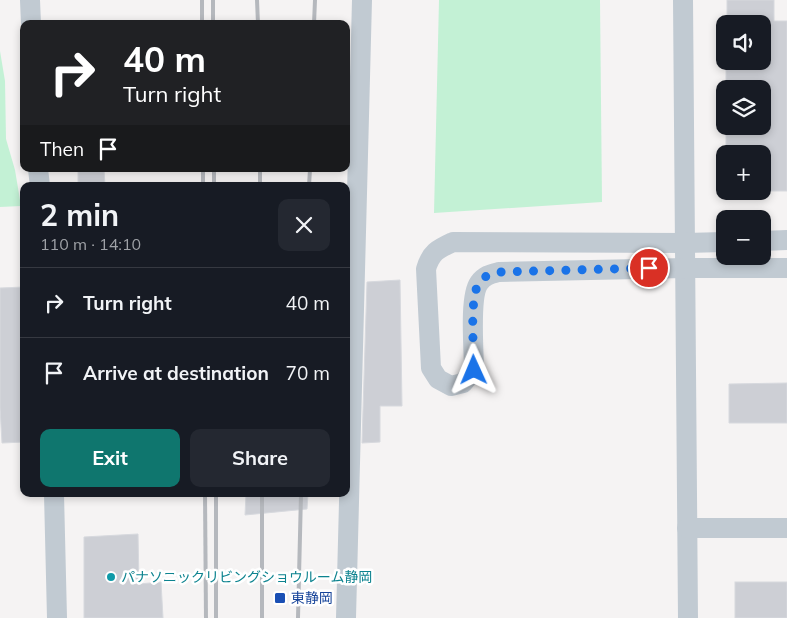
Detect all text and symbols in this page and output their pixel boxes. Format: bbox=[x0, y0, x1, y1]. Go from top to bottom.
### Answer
map controls bbox=[716, 15, 771, 265]
button: sound bbox=[716, 15, 771, 70]
text: 40 m bbox=[123, 37, 206, 81]
icon: right bbox=[40, 40, 105, 105]
text: Turn right bbox=[123, 80, 221, 108]
button: layers bbox=[716, 80, 771, 135]
icon: arrive bbox=[94, 135, 122, 163]
text: Then bbox=[40, 137, 84, 161]
button: + bbox=[716, 145, 771, 200]
text: 2 min bbox=[40, 196, 119, 234]
button: close bbox=[278, 199, 330, 251]
button: − bbox=[716, 210, 771, 265]
text: 110 m · 14:10 bbox=[40, 234, 141, 254]
pin bbox=[628, 247, 670, 289]
icon: arrive bbox=[635, 254, 663, 282]
icon: right bbox=[40, 289, 68, 317]
text: Turn right bbox=[83, 291, 172, 315]
text: 40 m bbox=[286, 291, 330, 315]
position arrow bbox=[447, 343, 499, 395]
icon: arrive bbox=[40, 359, 68, 387]
text: Arrive at destination bbox=[83, 361, 269, 385]
text: 70 m bbox=[286, 361, 330, 385]
button: Exit bbox=[40, 429, 180, 487]
button: Share bbox=[190, 429, 330, 487]
place label: パナソニックリビングショウルーム静岡 bbox=[121, 568, 373, 586]
marker: パナソニックリビングショウルーム静岡 bbox=[105, 571, 117, 583]
place label: 東静岡 bbox=[291, 589, 333, 607]
marker: 東静岡 bbox=[273, 591, 287, 605]

